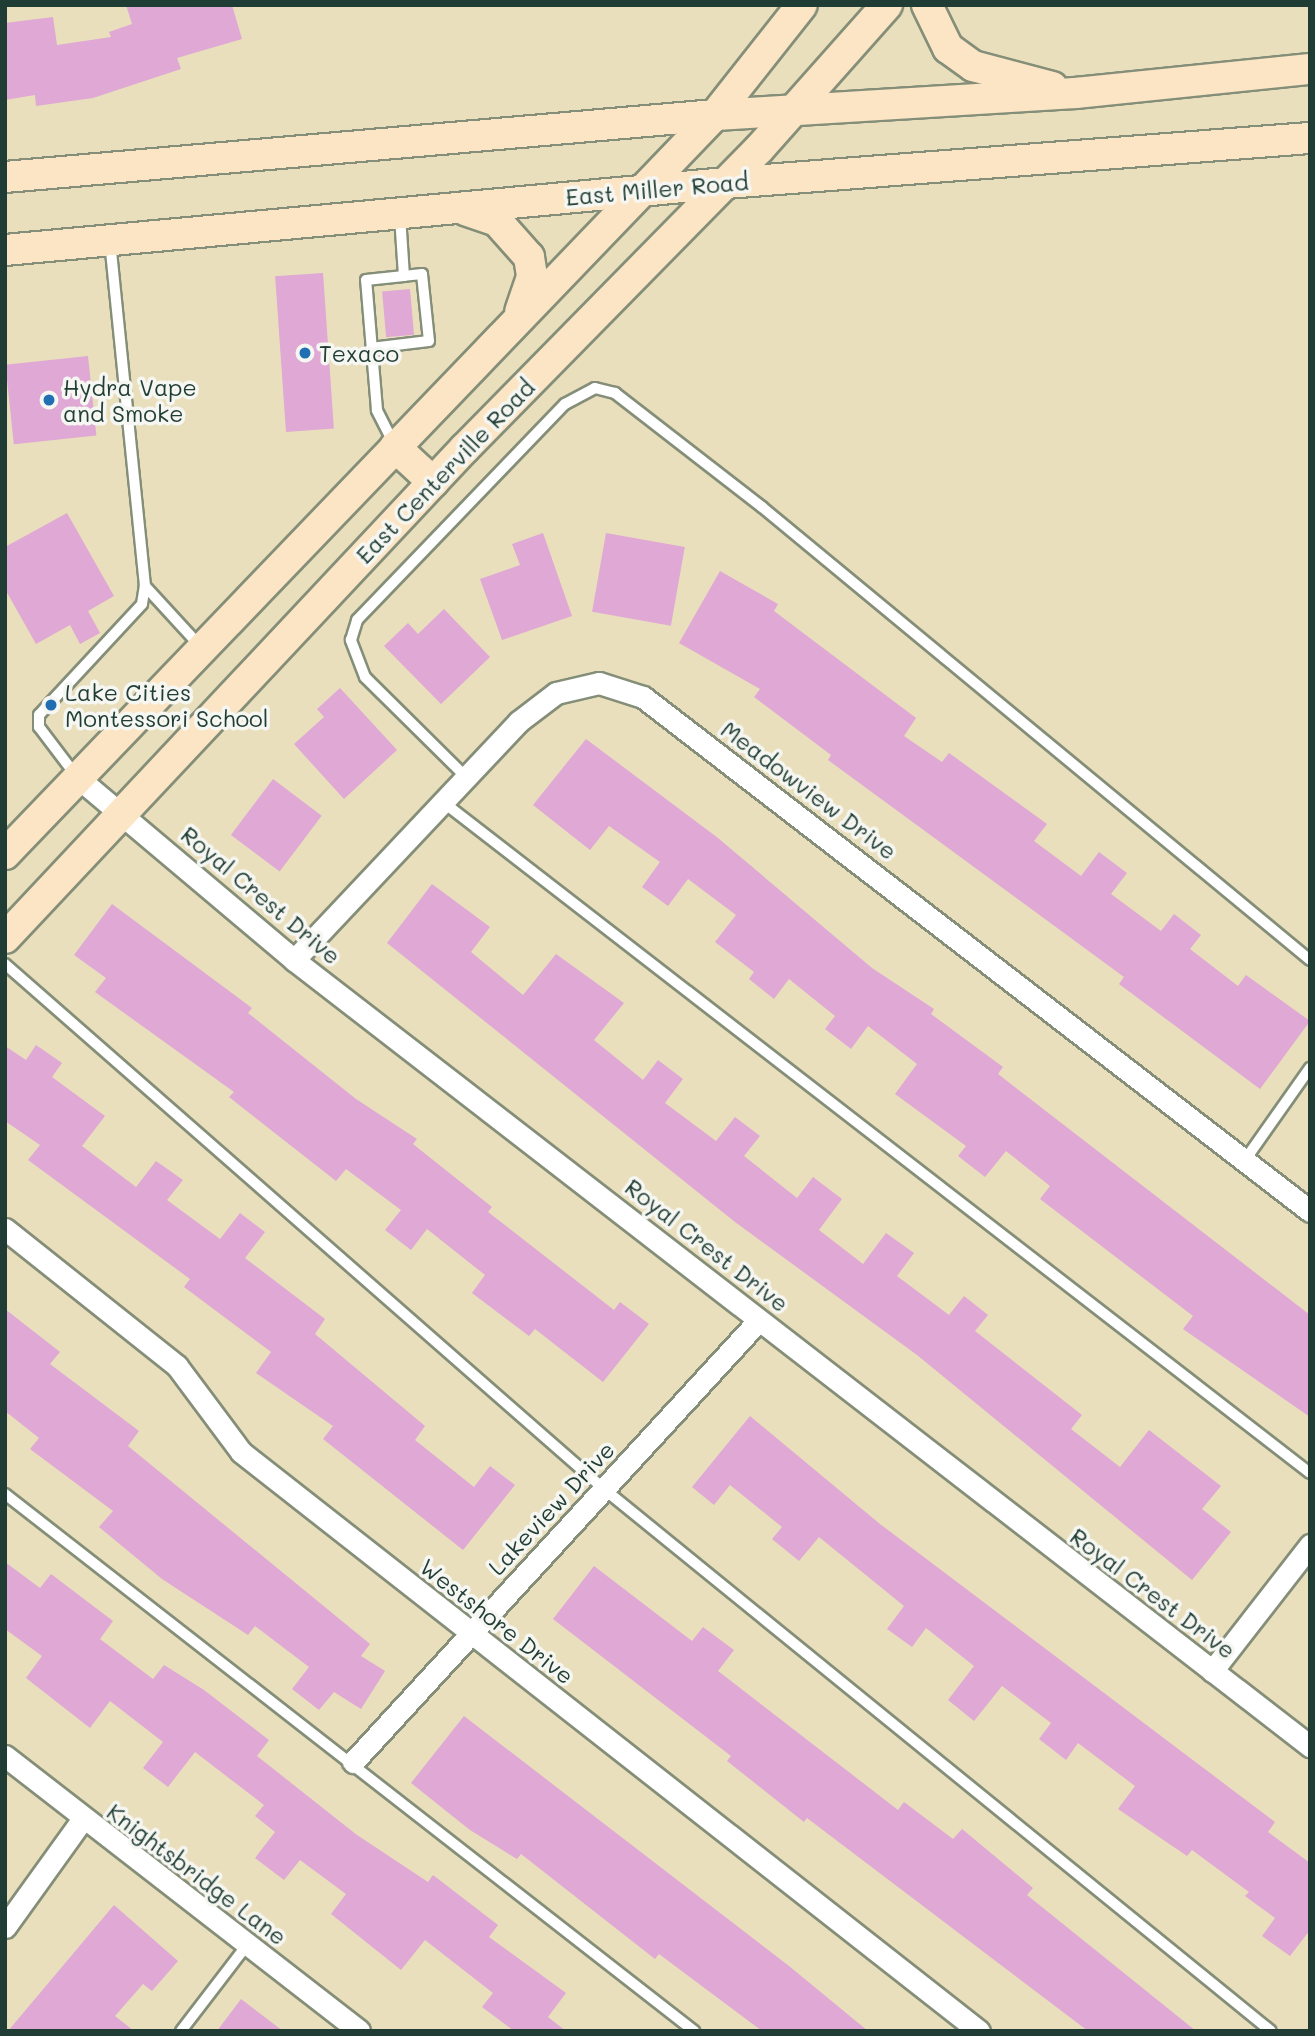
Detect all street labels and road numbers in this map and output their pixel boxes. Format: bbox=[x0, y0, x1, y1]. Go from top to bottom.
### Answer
street label: East Miller Road bbox=[564, 167, 750, 211]
street label: East Centerville Road bbox=[350, 373, 540, 569]
street label: Meadowview Drive bbox=[716, 715, 902, 865]
street label: Royal Crest Drive bbox=[176, 820, 346, 970]
street label: Royal Crest Drive bbox=[620, 1173, 794, 1317]
street label: Lakeview Drive bbox=[482, 1436, 620, 1580]
street label: Royal Crest Drive bbox=[1065, 1522, 1241, 1664]
street label: Westshore Drive bbox=[415, 1552, 579, 1690]
street label: Knightsbridge Lane bbox=[102, 1798, 292, 1950]

